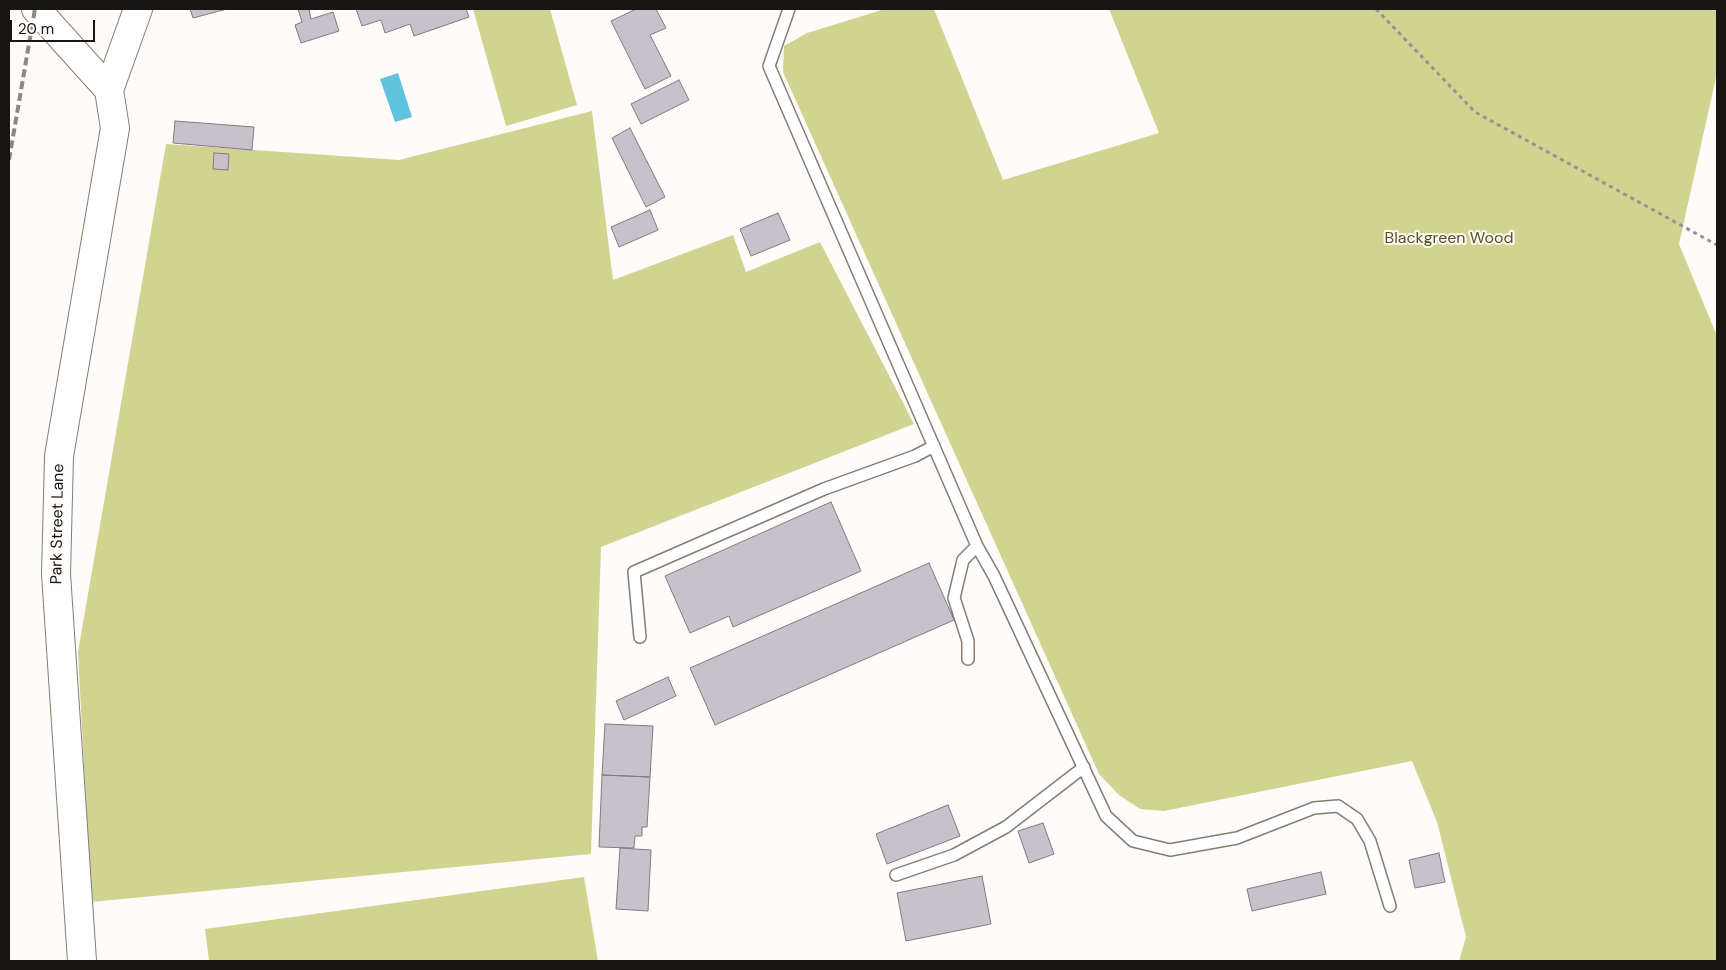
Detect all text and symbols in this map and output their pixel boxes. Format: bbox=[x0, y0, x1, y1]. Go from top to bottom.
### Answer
scale bar bbox=[12, 10, 98, 42]
text: 20 m bbox=[18, 19, 54, 39]
park label: Blackgreen Wood bbox=[1385, 229, 1513, 249]
street label: Park Street Lane bbox=[47, 463, 69, 585]

